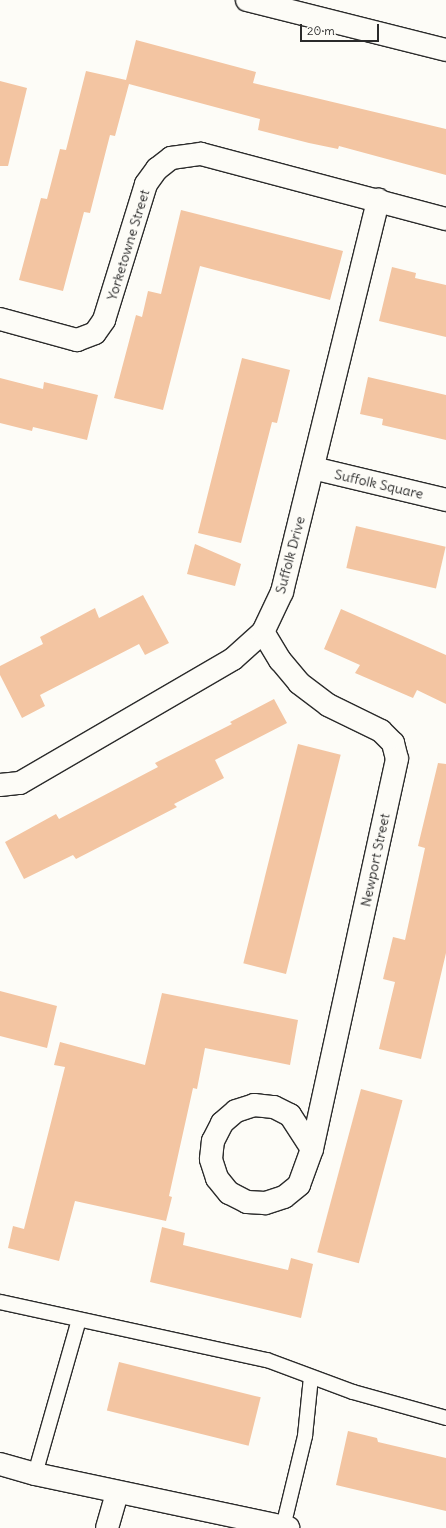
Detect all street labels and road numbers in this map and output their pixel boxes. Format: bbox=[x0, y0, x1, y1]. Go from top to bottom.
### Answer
street label: Yorketowne Street bbox=[103, 188, 153, 302]
street label: Suffolk Square bbox=[333, 466, 425, 502]
street label: Suffolk Drive bbox=[272, 514, 308, 596]
street label: Newport Street bbox=[357, 812, 393, 908]

